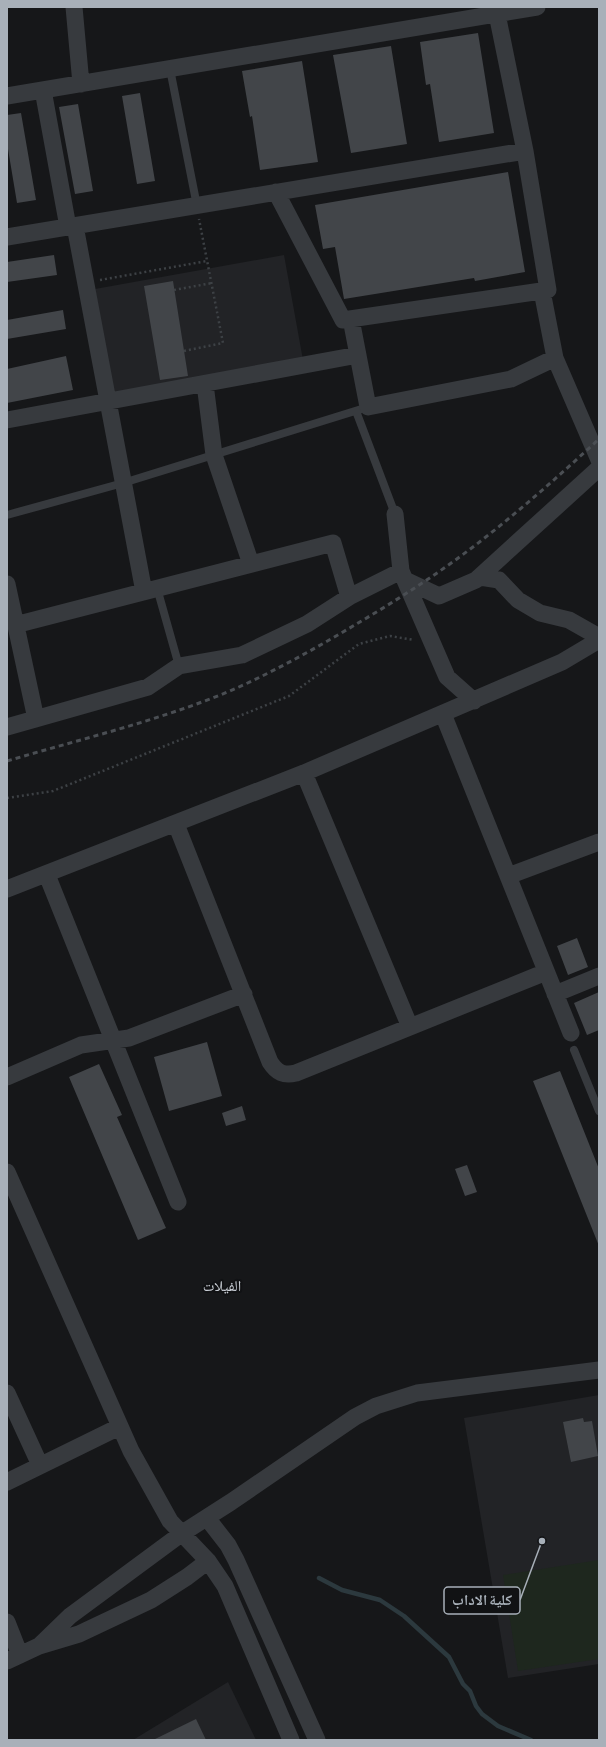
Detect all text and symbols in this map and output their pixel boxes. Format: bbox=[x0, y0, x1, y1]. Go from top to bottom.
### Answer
district label: الفيلات bbox=[203, 1277, 241, 1294]
callout: كلية الاداب bbox=[444, 1587, 520, 1614]
text: كلية الاداب bbox=[452, 1591, 512, 1609]

